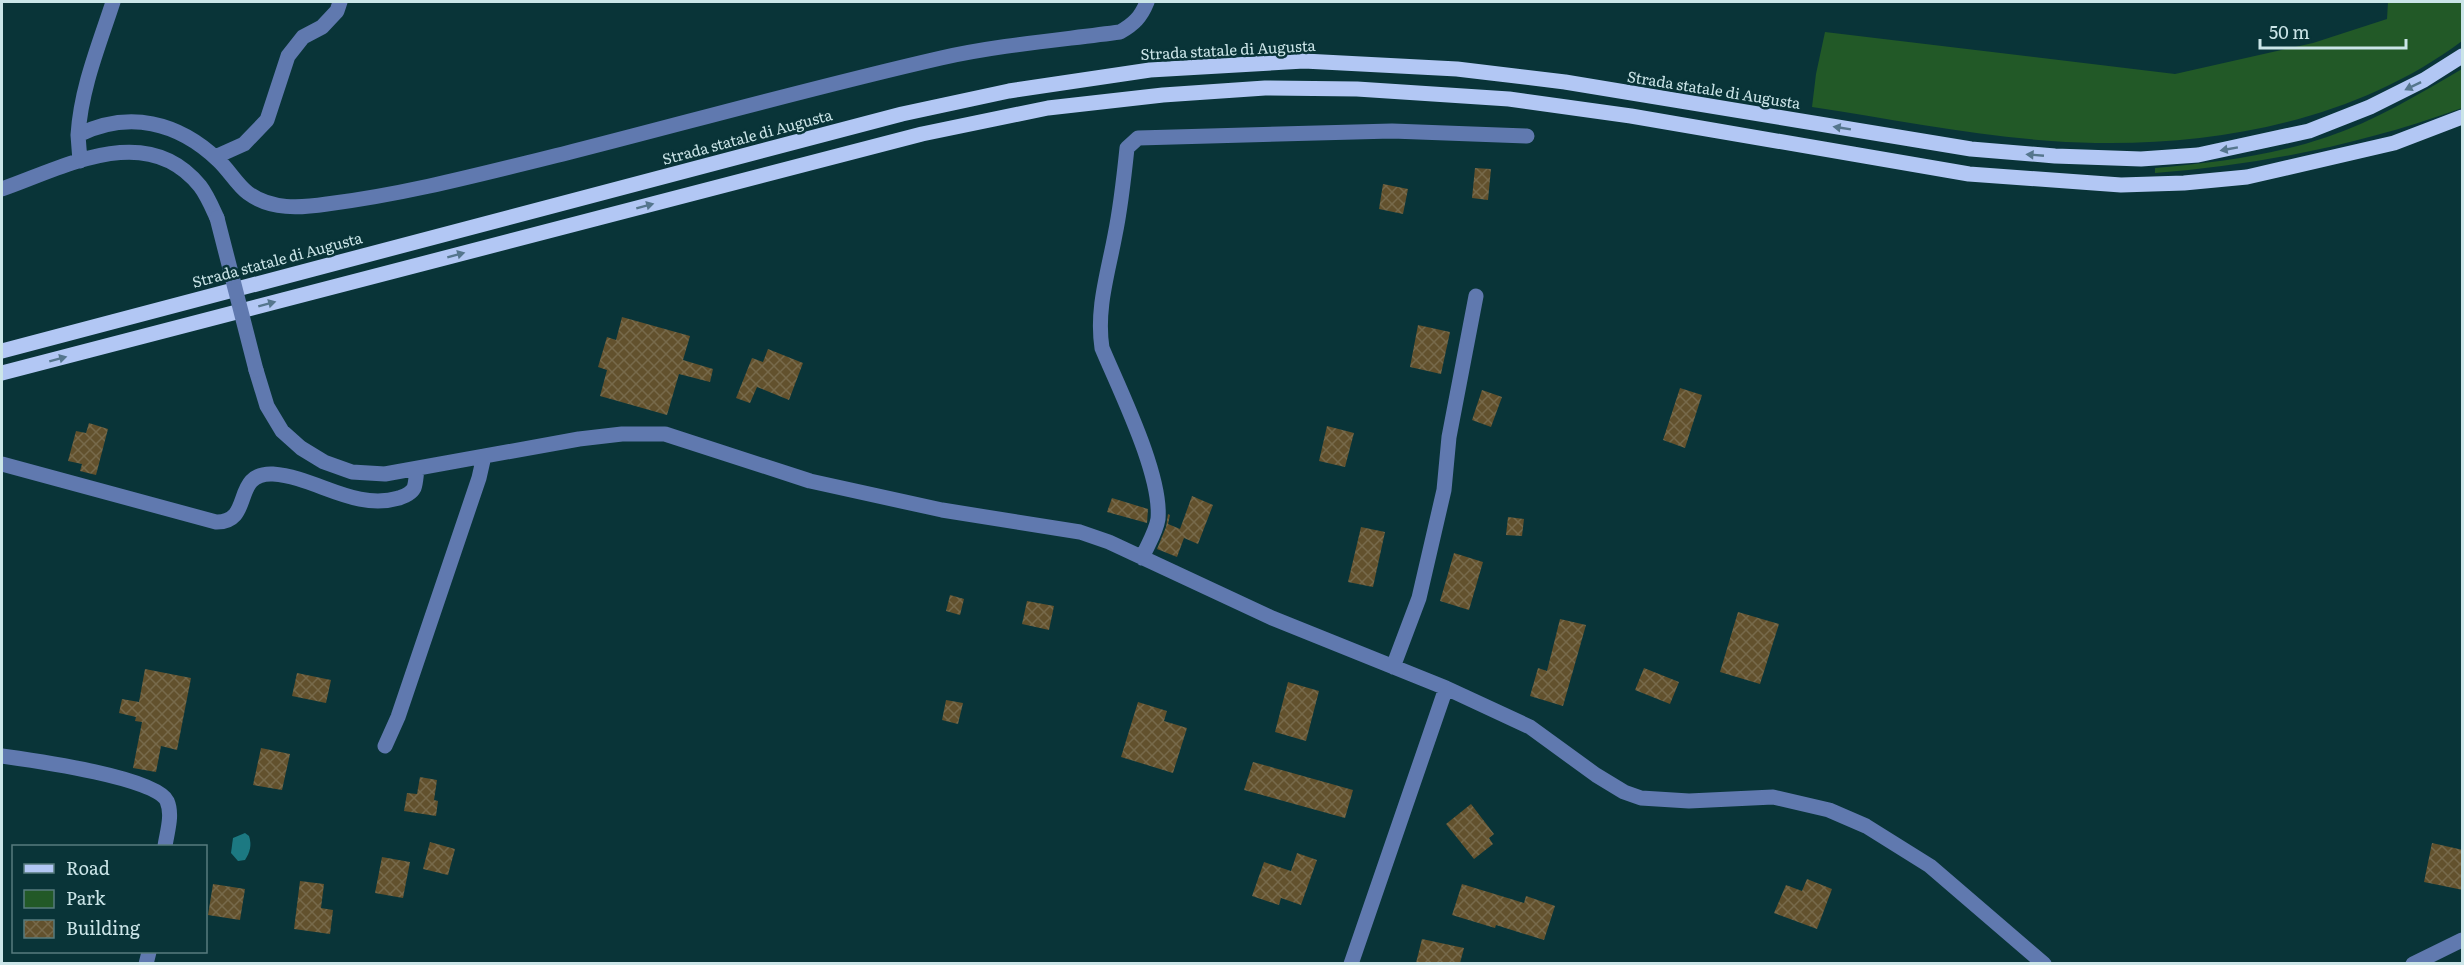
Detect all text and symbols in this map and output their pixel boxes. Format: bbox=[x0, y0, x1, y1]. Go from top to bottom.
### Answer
scale bar bbox=[2260, 12, 2406, 50]
text: 50 m bbox=[2269, 18, 2310, 45]
street label: Strada statale di Augusta bbox=[1140, 33, 1317, 65]
street label: Strada statale di Augusta bbox=[1626, 64, 1803, 114]
one-way arrow bbox=[2404, 81, 2421, 91]
street label: Strada statale di Augusta bbox=[659, 102, 836, 170]
one-way arrow bbox=[1832, 123, 1851, 132]
one-way arrow bbox=[2219, 145, 2238, 154]
one-way arrow bbox=[2025, 150, 2044, 159]
one-way arrow bbox=[636, 201, 654, 211]
street label: Strada statale di Augusta bbox=[189, 225, 366, 293]
one-way arrow bbox=[447, 250, 465, 260]
one-way arrow bbox=[258, 299, 276, 309]
one-way arrow bbox=[49, 353, 67, 363]
legend bbox=[12, 845, 207, 953]
text: Road bbox=[66, 854, 110, 881]
text: Park bbox=[66, 884, 107, 911]
text: Building bbox=[66, 914, 141, 941]

